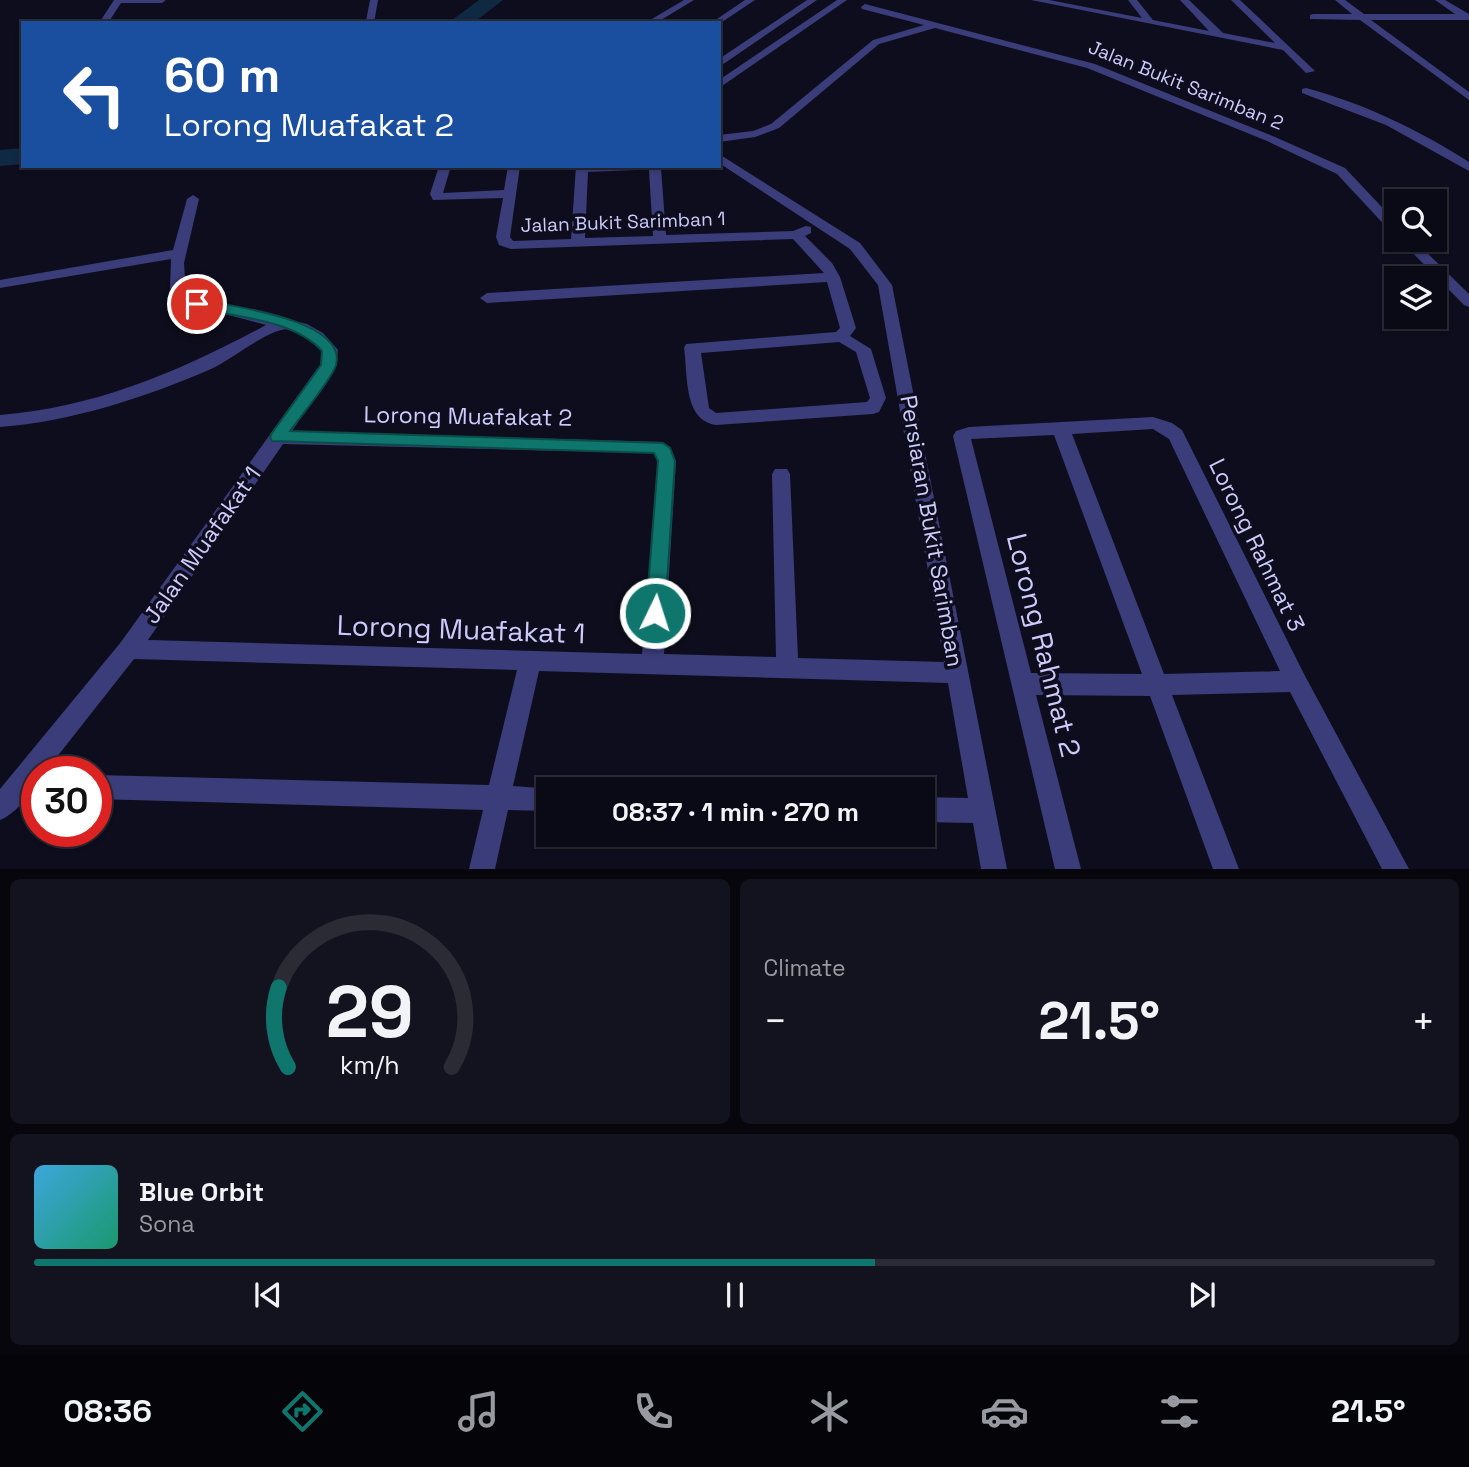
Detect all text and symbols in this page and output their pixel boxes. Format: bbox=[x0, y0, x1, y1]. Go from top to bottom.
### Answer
street label: Jalan Bukit Sarimban 2 bbox=[1085, 34, 1287, 136]
text: 60 m bbox=[164, 44, 280, 106]
icon: left bbox=[49, 49, 140, 140]
text: Lorong Muafakat 2 bbox=[164, 105, 454, 145]
map controls bbox=[1384, 189, 1447, 329]
button: search bbox=[1384, 189, 1447, 252]
street label: Jalan Bukit Sarimban 1 bbox=[520, 206, 726, 238]
button: layers bbox=[1384, 266, 1447, 329]
pin bbox=[167, 274, 227, 334]
icon: arrive bbox=[178, 285, 216, 323]
street label: Persiaran Bukit Sarimban bbox=[893, 393, 971, 669]
street label: Lorong Muafakat 2 bbox=[363, 399, 573, 433]
street label: Lorong Rahmat 3 bbox=[1202, 454, 1312, 636]
street label: Jalan Muafakat 1 bbox=[137, 460, 267, 630]
street label: Lorong Rahmat 2 bbox=[999, 529, 1089, 761]
position arrow bbox=[618, 576, 692, 650]
street label: Lorong Muafakat 1 bbox=[336, 607, 586, 651]
speed limit sign: 30 bbox=[21, 756, 112, 847]
text: 08:37 · 1 min · 270 m bbox=[612, 795, 859, 829]
text: Climate bbox=[764, 953, 846, 983]
text: 29 bbox=[326, 966, 414, 1059]
text: 21.5° bbox=[1038, 988, 1160, 1054]
text: − bbox=[764, 997, 787, 1045]
text: + bbox=[1411, 997, 1435, 1045]
text: km/h bbox=[340, 1049, 400, 1081]
text: Blue Orbit bbox=[139, 1175, 264, 1209]
text: Sona bbox=[139, 1209, 195, 1239]
icon: previous bbox=[249, 1276, 287, 1314]
icon: pause bbox=[716, 1276, 754, 1314]
icon: next bbox=[1183, 1276, 1221, 1314]
icon: directions bbox=[278, 1387, 327, 1436]
icon: music bbox=[454, 1387, 503, 1436]
icon: phone bbox=[629, 1387, 678, 1436]
icon: climate bbox=[805, 1387, 854, 1436]
icon: car bbox=[980, 1387, 1029, 1436]
icon: filters bbox=[1155, 1387, 1204, 1436]
text: 08:36 bbox=[63, 1391, 152, 1431]
text: 21.5° bbox=[1331, 1391, 1406, 1431]

